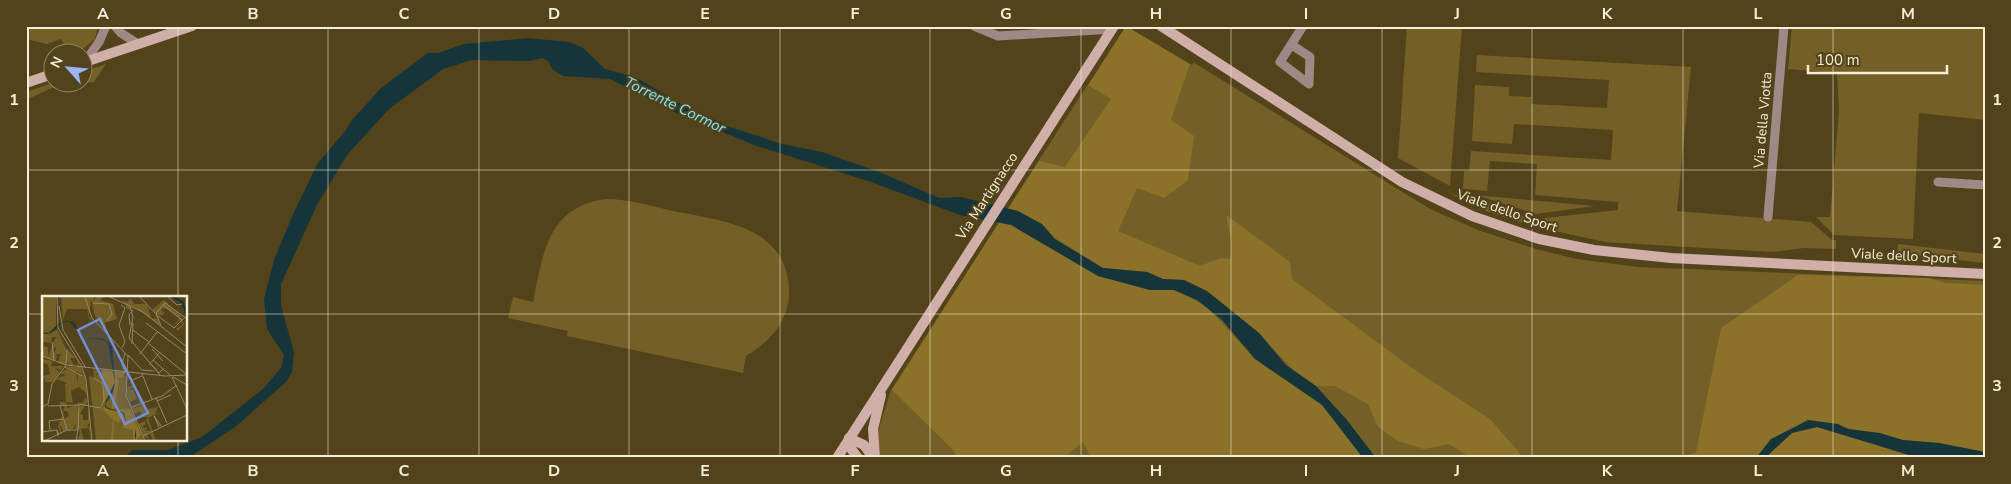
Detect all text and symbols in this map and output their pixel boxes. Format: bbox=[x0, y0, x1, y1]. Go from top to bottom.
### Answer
text: A bbox=[97, 3, 109, 25]
text: B bbox=[247, 3, 259, 25]
text: C bbox=[399, 3, 410, 25]
text: D bbox=[548, 3, 560, 25]
text: E bbox=[700, 3, 710, 25]
text: F bbox=[851, 3, 860, 25]
text: G bbox=[1000, 3, 1012, 25]
text: H bbox=[1150, 3, 1162, 25]
text: I bbox=[1304, 3, 1308, 25]
text: J bbox=[1453, 3, 1460, 25]
text: K bbox=[1602, 3, 1614, 25]
text: L bbox=[1754, 3, 1763, 25]
text: M bbox=[1901, 3, 1915, 25]
north arrow bbox=[42, 42, 92, 92]
scale bar bbox=[1808, 42, 1947, 74]
text: 100 m bbox=[1816, 50, 1860, 70]
text: N bbox=[46, 53, 68, 71]
street label: Via della Viotta bbox=[1749, 71, 1777, 170]
water label: Torrente Cormor bbox=[621, 72, 729, 138]
text: 1 bbox=[9, 89, 19, 111]
text: 1 bbox=[1992, 89, 2002, 111]
street label: Via Martignacco bbox=[951, 148, 1023, 244]
street label: Viale dello Sport bbox=[1453, 185, 1560, 237]
text: 2 bbox=[9, 232, 19, 254]
text: 2 bbox=[1992, 232, 2002, 254]
street label: Viale dello Sport bbox=[1850, 244, 1957, 268]
inset map bbox=[42, 296, 188, 442]
text: 3 bbox=[9, 375, 19, 397]
text: 3 bbox=[1992, 375, 2002, 397]
text: A bbox=[97, 460, 109, 482]
text: B bbox=[247, 460, 259, 482]
text: C bbox=[399, 460, 410, 482]
text: D bbox=[548, 460, 560, 482]
text: E bbox=[700, 460, 710, 482]
text: F bbox=[851, 460, 860, 482]
text: G bbox=[1000, 460, 1012, 482]
text: H bbox=[1150, 460, 1162, 482]
text: I bbox=[1304, 460, 1308, 482]
text: J bbox=[1453, 460, 1460, 482]
text: K bbox=[1602, 460, 1614, 482]
text: L bbox=[1754, 460, 1763, 482]
text: M bbox=[1901, 460, 1915, 482]

